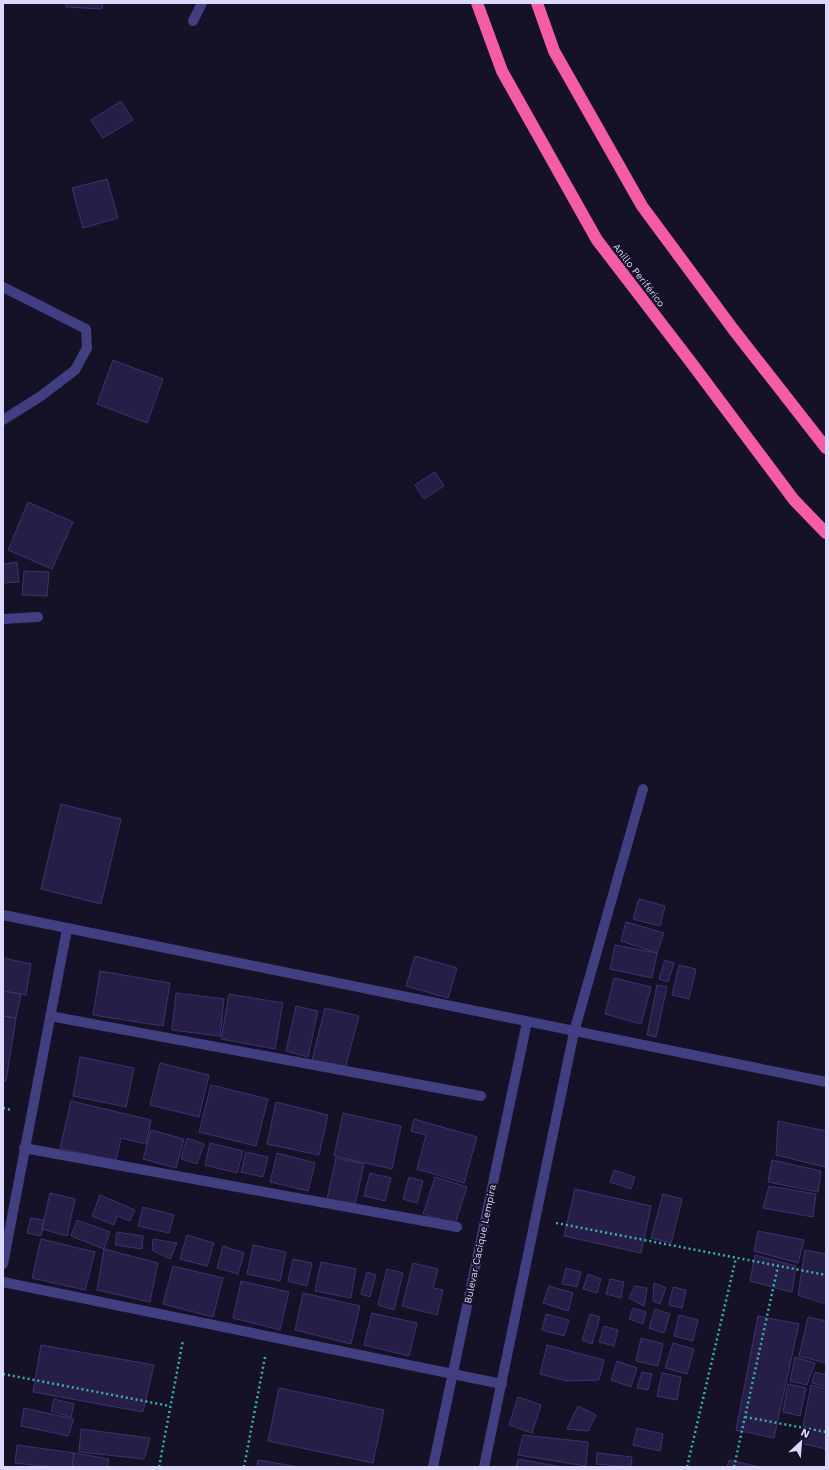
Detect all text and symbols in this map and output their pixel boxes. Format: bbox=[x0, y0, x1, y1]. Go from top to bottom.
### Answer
street label: Anillo Periférico bbox=[611, 241, 667, 309]
street label: Bulevar Cacique Lempira bbox=[462, 1183, 498, 1305]
north arrow bbox=[781, 1422, 821, 1462]
text: N bbox=[799, 1426, 812, 1441]

